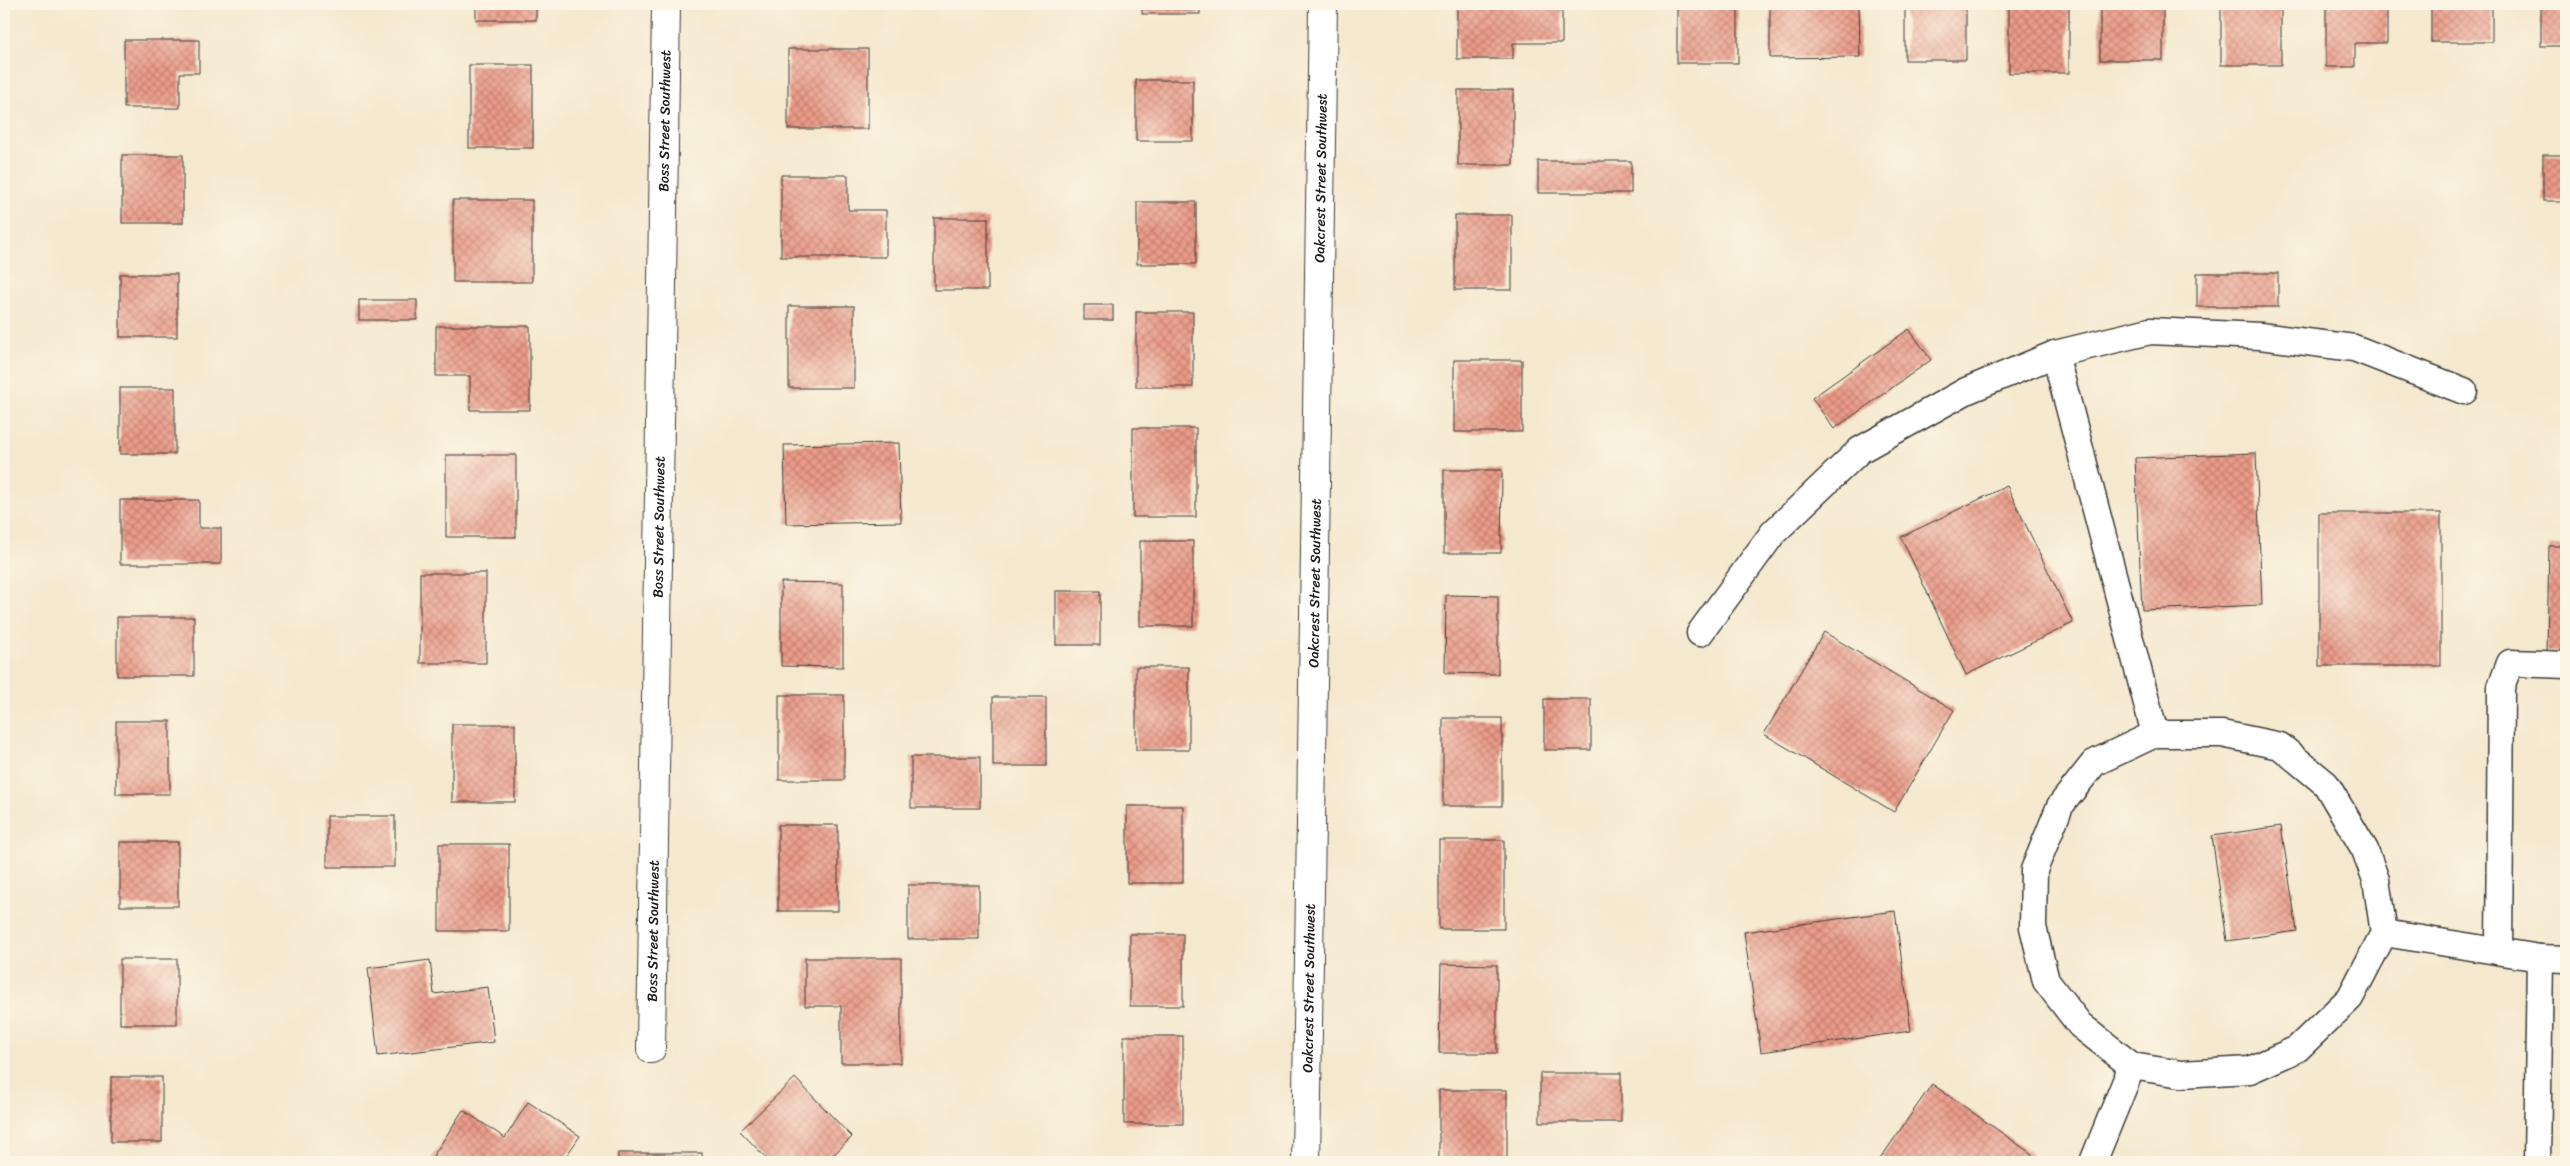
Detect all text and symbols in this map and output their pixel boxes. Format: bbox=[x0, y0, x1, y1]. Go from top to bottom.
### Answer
street label: Boss Street Southwest bbox=[651, 50, 678, 192]
street label: Oakcrest Street Southwest bbox=[1307, 93, 1334, 263]
street label: Boss Street Southwest bbox=[645, 456, 672, 598]
street label: Oakcrest Street Southwest bbox=[1301, 498, 1328, 668]
street label: Boss Street Southwest bbox=[639, 860, 666, 1002]
street label: Oakcrest Street Southwest bbox=[1295, 903, 1322, 1073]

